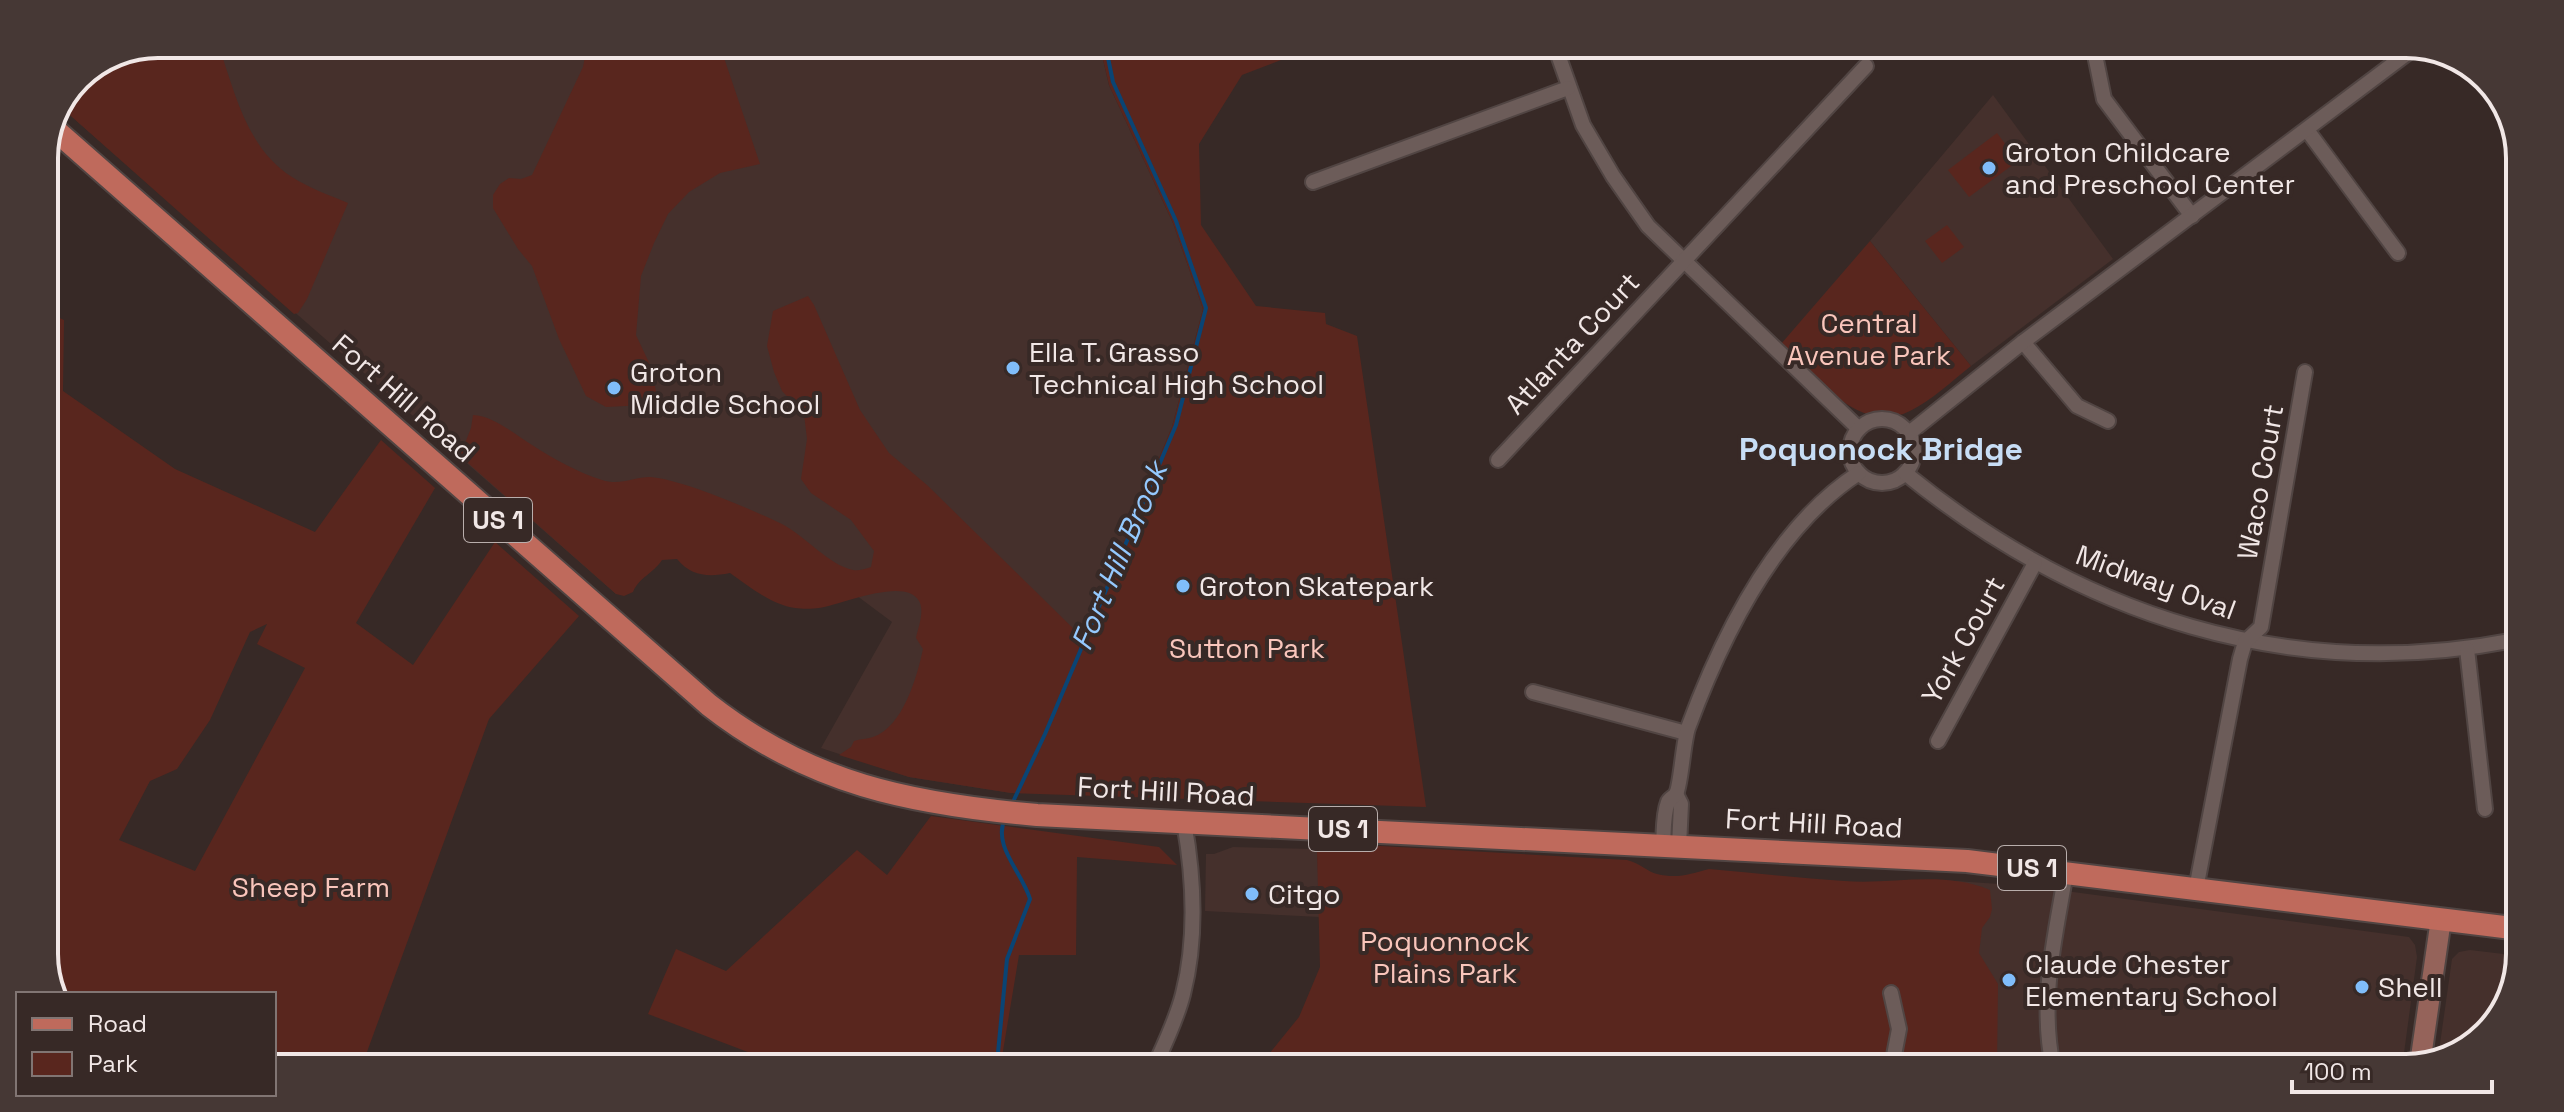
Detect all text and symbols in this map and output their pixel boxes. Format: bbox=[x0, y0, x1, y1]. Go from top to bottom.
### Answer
place label: Groton Childcare and Preschool Center bbox=[2005, 134, 2295, 202]
marker: Groton Childcare and Preschool Center bbox=[1980, 159, 1998, 177]
street label: Atlanta Court bbox=[1497, 264, 1647, 422]
park label: Central Avenue Park bbox=[1787, 305, 1951, 373]
street label: Fort Hill Road bbox=[325, 326, 483, 470]
place label: Ella T. Grasso Technical High School bbox=[1029, 334, 1324, 402]
place label: Groton Middle School bbox=[630, 354, 820, 422]
marker: Ella T. Grasso Technical High School bbox=[1004, 359, 1022, 377]
marker: Groton Middle School bbox=[605, 379, 623, 397]
street label: Waco Court bbox=[2229, 402, 2291, 562]
district label: Poquonock Bridge bbox=[1739, 429, 2023, 469]
water label: Fort Hill Brook bbox=[1062, 453, 1177, 656]
road number: US 1 bbox=[464, 498, 532, 542]
street label: Midway Oval bbox=[2071, 536, 2241, 628]
place label: Groton Skatepark bbox=[1199, 568, 1434, 604]
street label: York Court bbox=[1913, 570, 2013, 710]
marker: Groton Skatepark bbox=[1174, 577, 1192, 595]
park label: Sutton Park bbox=[1169, 630, 1325, 666]
street label: Fort Hill Road bbox=[1076, 768, 1256, 814]
street label: Fort Hill Road bbox=[1724, 800, 1904, 846]
road number: US 1 bbox=[1309, 807, 1377, 851]
road number: US 1 bbox=[1998, 846, 2066, 890]
park label: Sheep Farm bbox=[232, 869, 390, 905]
place label: Citgo bbox=[1268, 876, 1341, 912]
marker: Citgo bbox=[1243, 885, 1261, 903]
park label: Poquonnock Plains Park bbox=[1360, 923, 1530, 991]
place label: Claude Chester Elementary School bbox=[2025, 946, 2278, 1014]
place label: Shell bbox=[2378, 969, 2443, 1005]
marker: Claude Chester Elementary School bbox=[2000, 971, 2018, 989]
marker: Shell bbox=[2353, 978, 2371, 996]
legend bbox=[16, 992, 276, 1096]
text: Road bbox=[88, 1008, 147, 1039]
scale bar bbox=[2292, 1044, 2492, 1094]
text: Park bbox=[88, 1048, 138, 1079]
text: 100 m bbox=[2304, 1056, 2372, 1087]

